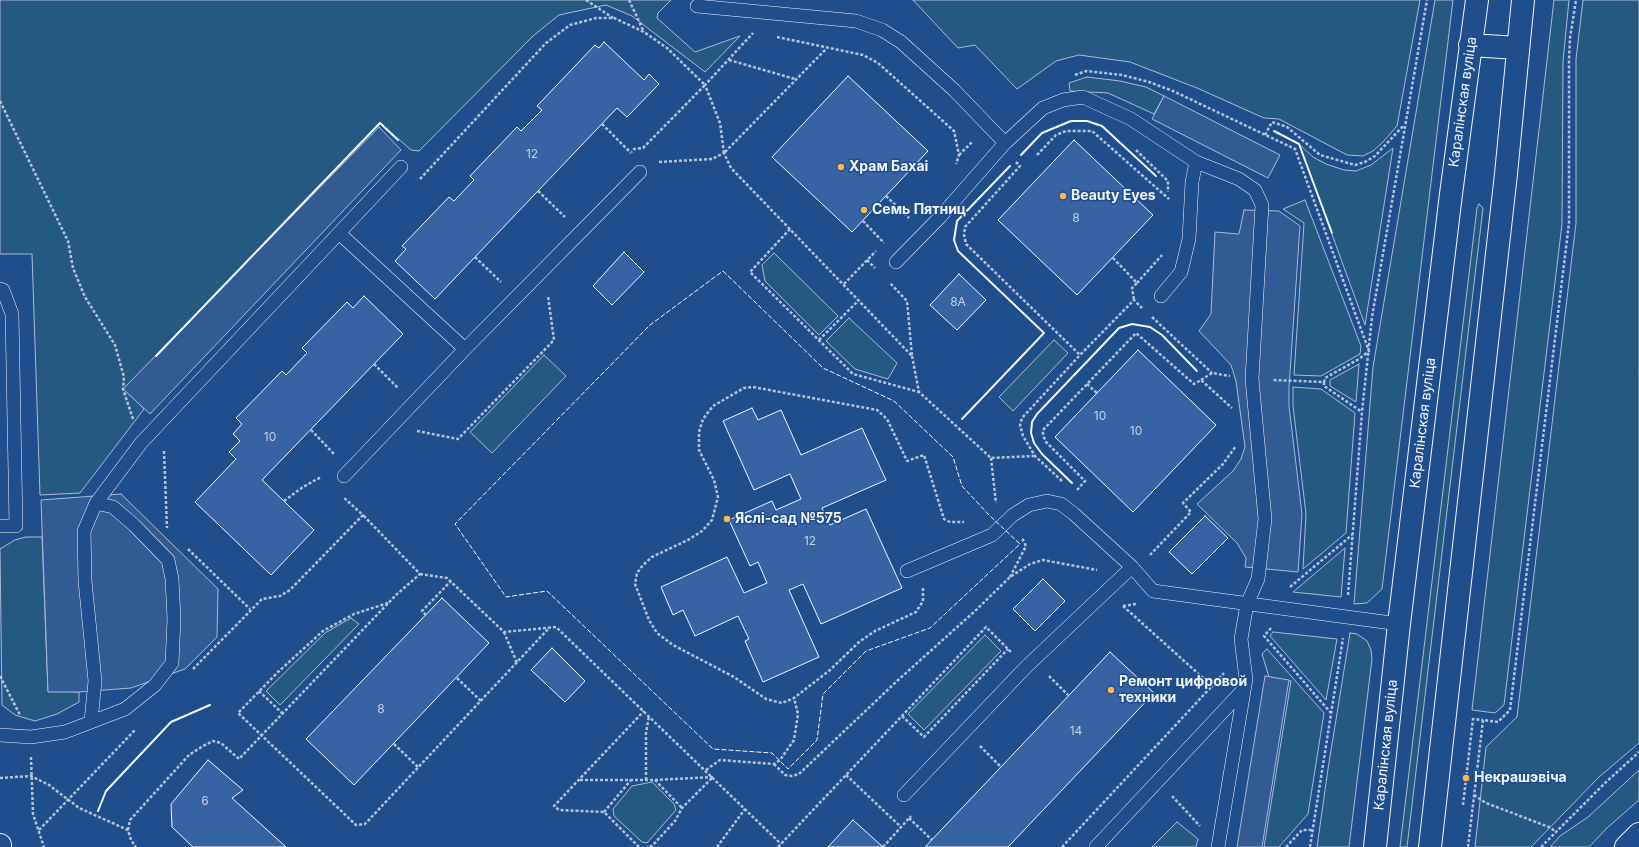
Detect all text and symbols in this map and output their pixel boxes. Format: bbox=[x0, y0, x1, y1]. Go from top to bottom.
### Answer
street label: Каралінская вуліца bbox=[1446, 36, 1480, 168]
house number: 12 bbox=[526, 147, 538, 161]
place label: Храм Бахаі bbox=[849, 159, 928, 175]
marker: Храм Бахаі bbox=[836, 162, 846, 172]
place label: Beauty Eyes bbox=[1071, 188, 1156, 204]
marker: Beauty Eyes bbox=[1058, 191, 1068, 201]
place label: Семь Пятниц bbox=[872, 202, 966, 218]
marker: Семь Пятниц bbox=[859, 205, 869, 215]
house number: 8 bbox=[1072, 211, 1080, 225]
house number: 8А bbox=[950, 295, 966, 309]
street label: Каралінская вуліца bbox=[1407, 357, 1439, 489]
house number: 10 bbox=[1094, 409, 1106, 423]
house number: 10 bbox=[1130, 424, 1142, 438]
house number: 10 bbox=[264, 430, 276, 444]
place label: Яслі-сад №575 bbox=[735, 511, 842, 527]
marker: Яслі-сад №575 bbox=[722, 514, 732, 524]
house number: 12 bbox=[804, 534, 816, 548]
place label: Ремонт цифровой техники bbox=[1119, 674, 1247, 706]
street label: Каралінская вуліца bbox=[1371, 679, 1401, 811]
marker: Ремонт цифровой техники bbox=[1106, 685, 1116, 695]
house number: 8 bbox=[377, 702, 385, 716]
house number: 14 bbox=[1070, 724, 1082, 738]
place label: Некрашэвіча bbox=[1474, 770, 1567, 786]
marker: Некрашэвіча bbox=[1461, 773, 1471, 783]
house number: 6 bbox=[201, 794, 209, 808]

